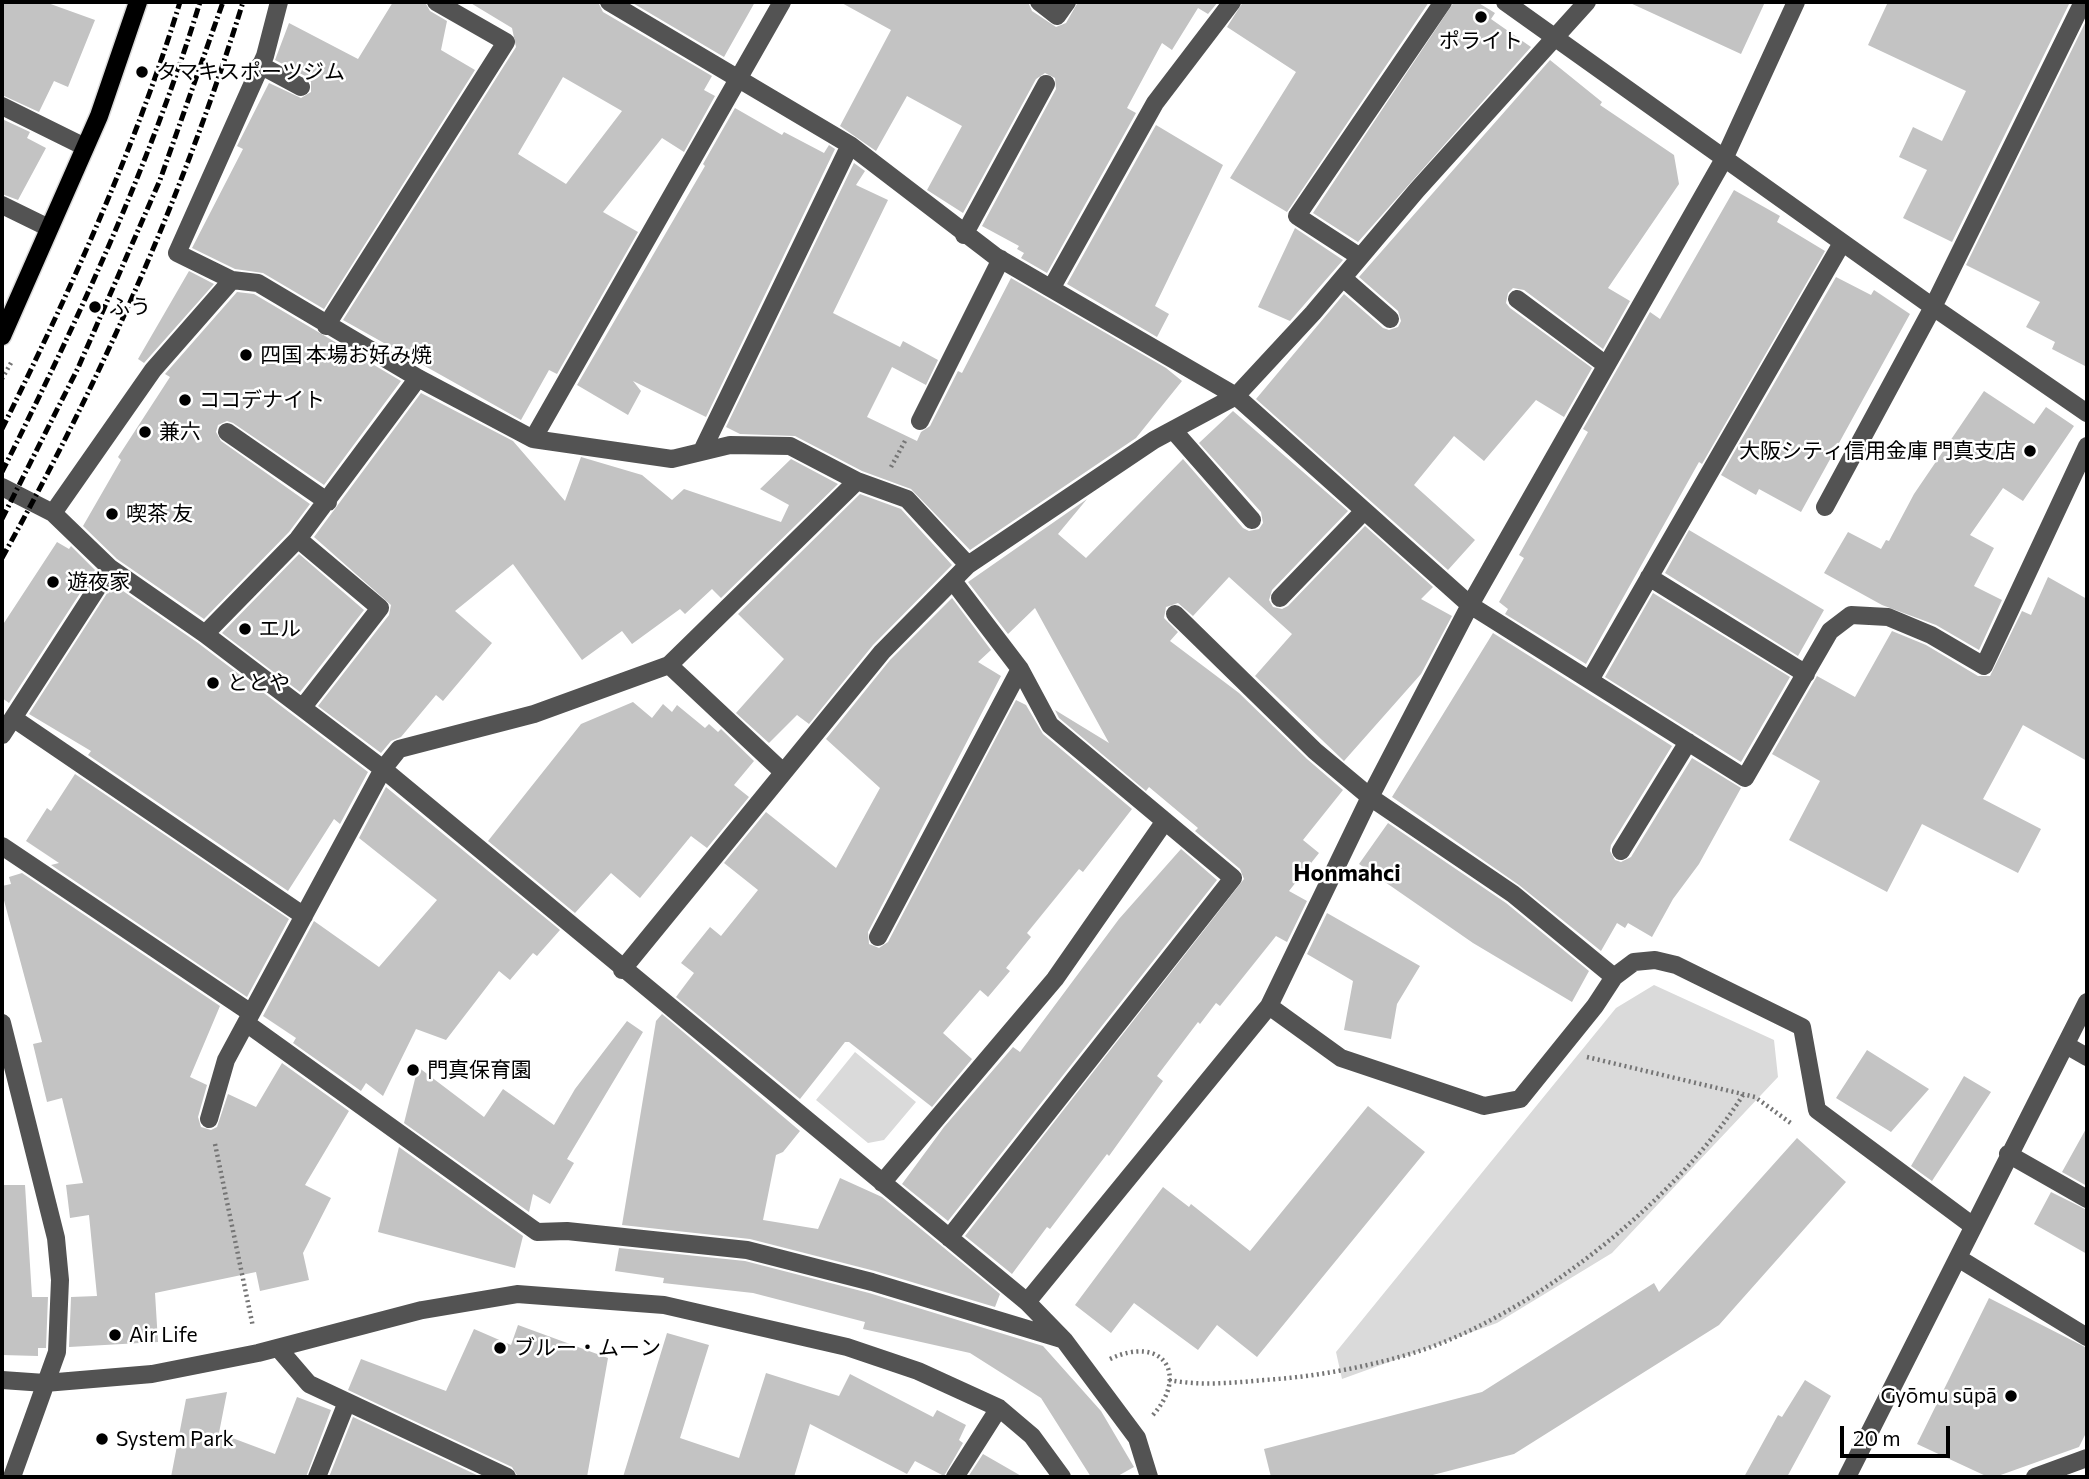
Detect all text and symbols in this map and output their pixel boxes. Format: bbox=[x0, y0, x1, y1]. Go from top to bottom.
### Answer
marker: ポライト bbox=[1473, 9, 1489, 25]
place label: ポライト bbox=[1439, 28, 1523, 54]
place label: タマキスポーツジム bbox=[156, 59, 345, 85]
marker: タマキスポーツジム bbox=[134, 64, 150, 80]
place label: ふう bbox=[109, 294, 151, 320]
marker: ふう bbox=[87, 299, 103, 315]
place label: 四国 本場お好み焼 bbox=[260, 342, 432, 368]
marker: 四国 本場お好み焼 bbox=[238, 347, 254, 363]
place label: ココデナイト bbox=[199, 387, 325, 413]
marker: ココデナイト bbox=[177, 392, 193, 408]
place label: 兼六 bbox=[159, 419, 201, 445]
marker: 兼六 bbox=[137, 424, 153, 440]
place label: 大阪シティ信用金庫 門真支店 bbox=[1739, 438, 2016, 464]
marker: 大阪シティ信用金庫 門真支店 bbox=[2022, 443, 2038, 459]
place label: 喫茶 友 bbox=[126, 501, 193, 527]
marker: 喫茶 友 bbox=[104, 506, 120, 522]
place label: 遊夜家 bbox=[67, 569, 130, 595]
marker: 遊夜家 bbox=[45, 574, 61, 590]
place label: エル bbox=[259, 616, 301, 642]
marker: エル bbox=[237, 621, 253, 637]
place label: ととや bbox=[227, 670, 290, 696]
marker: ととや bbox=[205, 675, 221, 691]
district label: Honmahci bbox=[1293, 859, 1401, 887]
place label: 門真保育園 bbox=[427, 1057, 532, 1083]
marker: 門真保育園 bbox=[405, 1062, 421, 1078]
place label: Air Life bbox=[129, 1322, 198, 1348]
marker: Air Life bbox=[107, 1327, 123, 1343]
place label: ブルー・ムーン bbox=[514, 1335, 661, 1361]
marker: ブルー・ムーン bbox=[492, 1340, 508, 1356]
place label: Gyōmu sūpā bbox=[1880, 1383, 1997, 1409]
marker: Gyōmu sūpā bbox=[2003, 1388, 2019, 1404]
scale bar bbox=[1844, 1412, 1954, 1456]
text: 20 m bbox=[1853, 1425, 1901, 1450]
place label: System Park bbox=[116, 1426, 234, 1452]
marker: System Park bbox=[94, 1431, 110, 1447]

